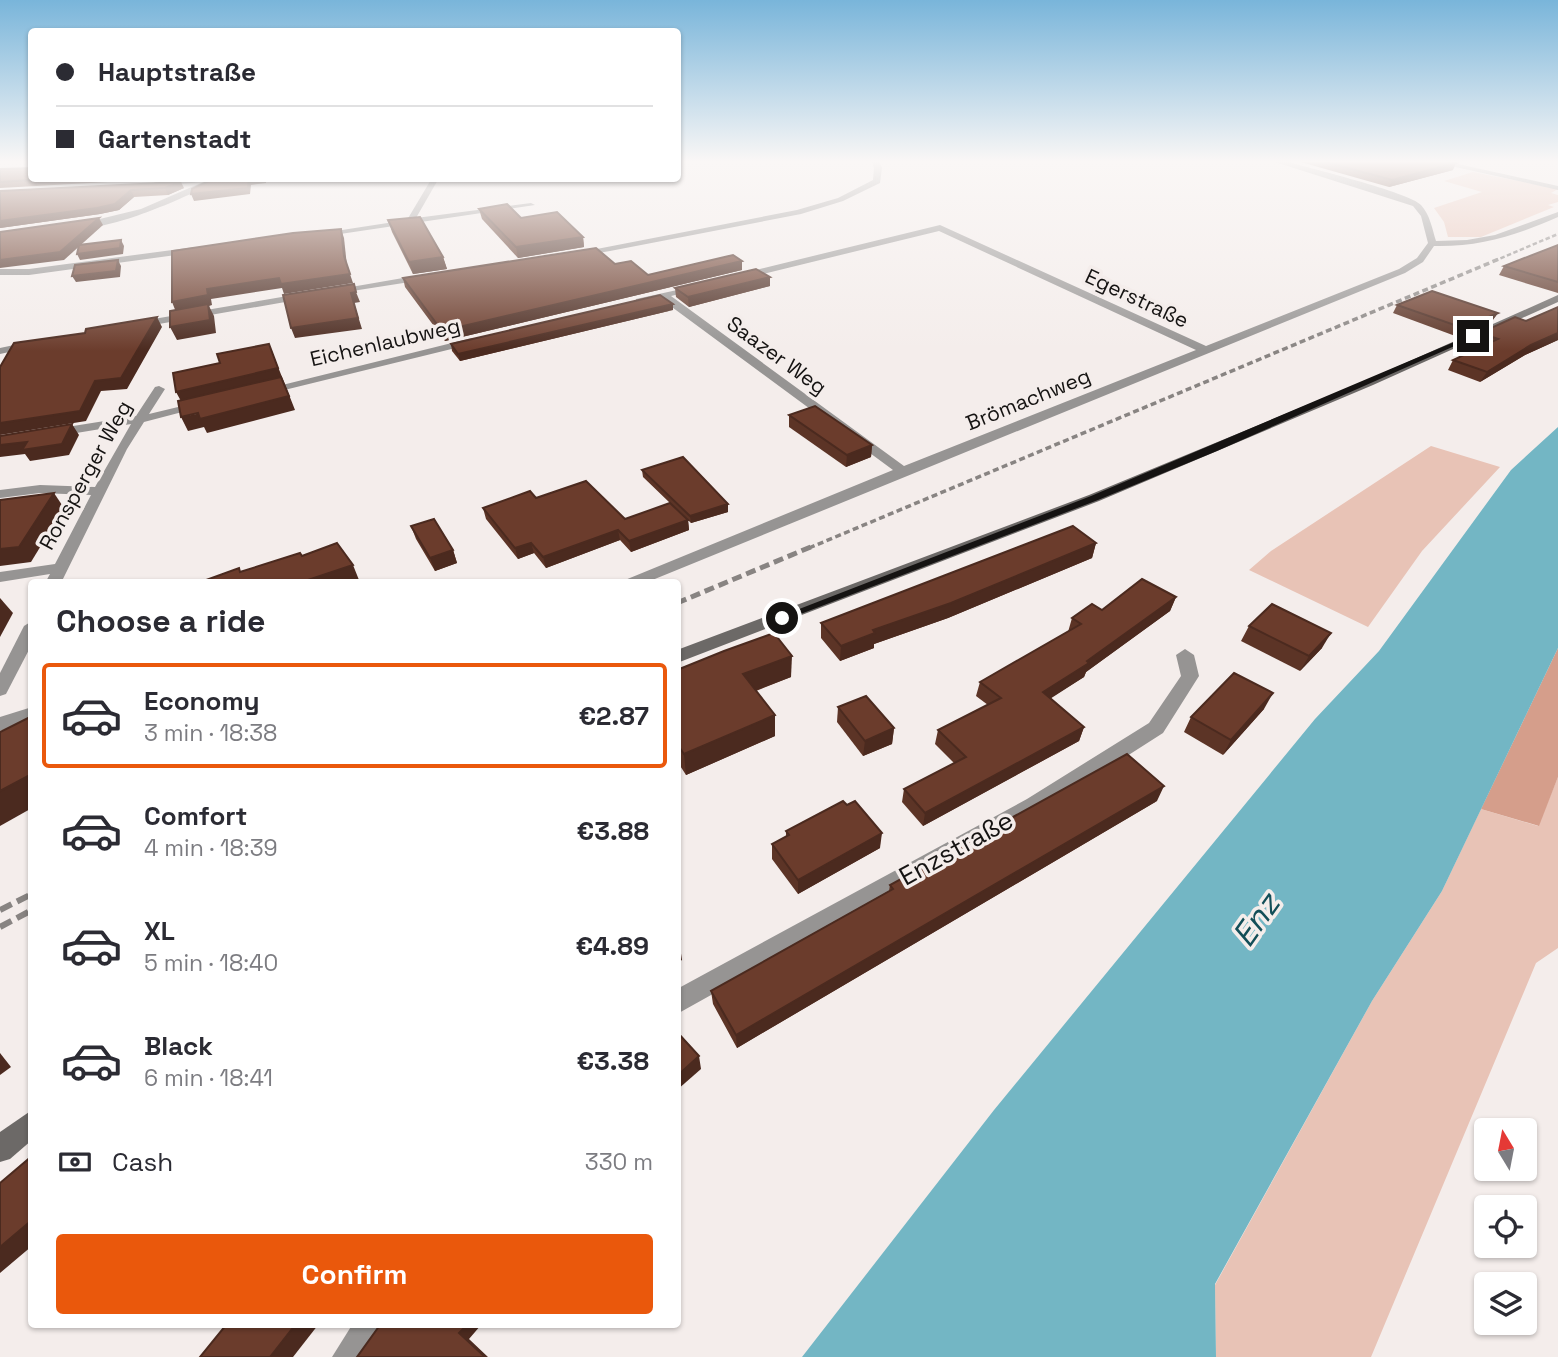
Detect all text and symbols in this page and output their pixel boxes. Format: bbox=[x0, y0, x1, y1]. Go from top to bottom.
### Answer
text: Hauptstraße bbox=[98, 55, 256, 89]
text: Gartenstadt bbox=[98, 122, 251, 156]
street label: Egerstraße bbox=[1081, 262, 1193, 334]
street label: Saazer Weg bbox=[722, 310, 832, 400]
street label: Eichenlaubweg bbox=[307, 312, 463, 372]
route end bbox=[1457, 320, 1489, 352]
street label: Brömachweg bbox=[962, 362, 1094, 436]
street label: Ronsperger Weg bbox=[33, 396, 137, 554]
text: Choose a ride bbox=[56, 601, 266, 641]
route start bbox=[766, 602, 798, 634]
icon: car bbox=[60, 684, 123, 747]
text: Economy bbox=[144, 684, 260, 718]
text: €2.87 bbox=[578, 699, 649, 733]
text: 3 min · 18:38 bbox=[144, 718, 277, 748]
icon: car bbox=[60, 799, 123, 862]
text: Comfort bbox=[144, 799, 247, 833]
street label: Enzstraße bbox=[893, 803, 1019, 893]
text: €3.88 bbox=[577, 814, 649, 848]
text: 4 min · 18:39 bbox=[144, 833, 278, 863]
water label: Enz bbox=[1223, 883, 1291, 955]
icon: car bbox=[60, 914, 123, 977]
text: XL bbox=[144, 914, 175, 948]
text: €4.89 bbox=[575, 929, 649, 963]
text: 5 min · 18:40 bbox=[144, 948, 278, 978]
icon: car bbox=[60, 1029, 123, 1092]
text: Black bbox=[144, 1029, 213, 1063]
text: €3.38 bbox=[576, 1044, 649, 1078]
text: 6 min · 18:41 bbox=[144, 1063, 273, 1093]
north arrow bbox=[1474, 1118, 1536, 1181]
map controls bbox=[1474, 1118, 1537, 1335]
icon: cash bbox=[56, 1143, 94, 1181]
text: Cash bbox=[112, 1145, 173, 1179]
text: 330 m bbox=[585, 1147, 653, 1177]
button: locate bbox=[1474, 1195, 1537, 1258]
button: Confirm bbox=[56, 1234, 653, 1314]
button: layers bbox=[1474, 1272, 1537, 1335]

